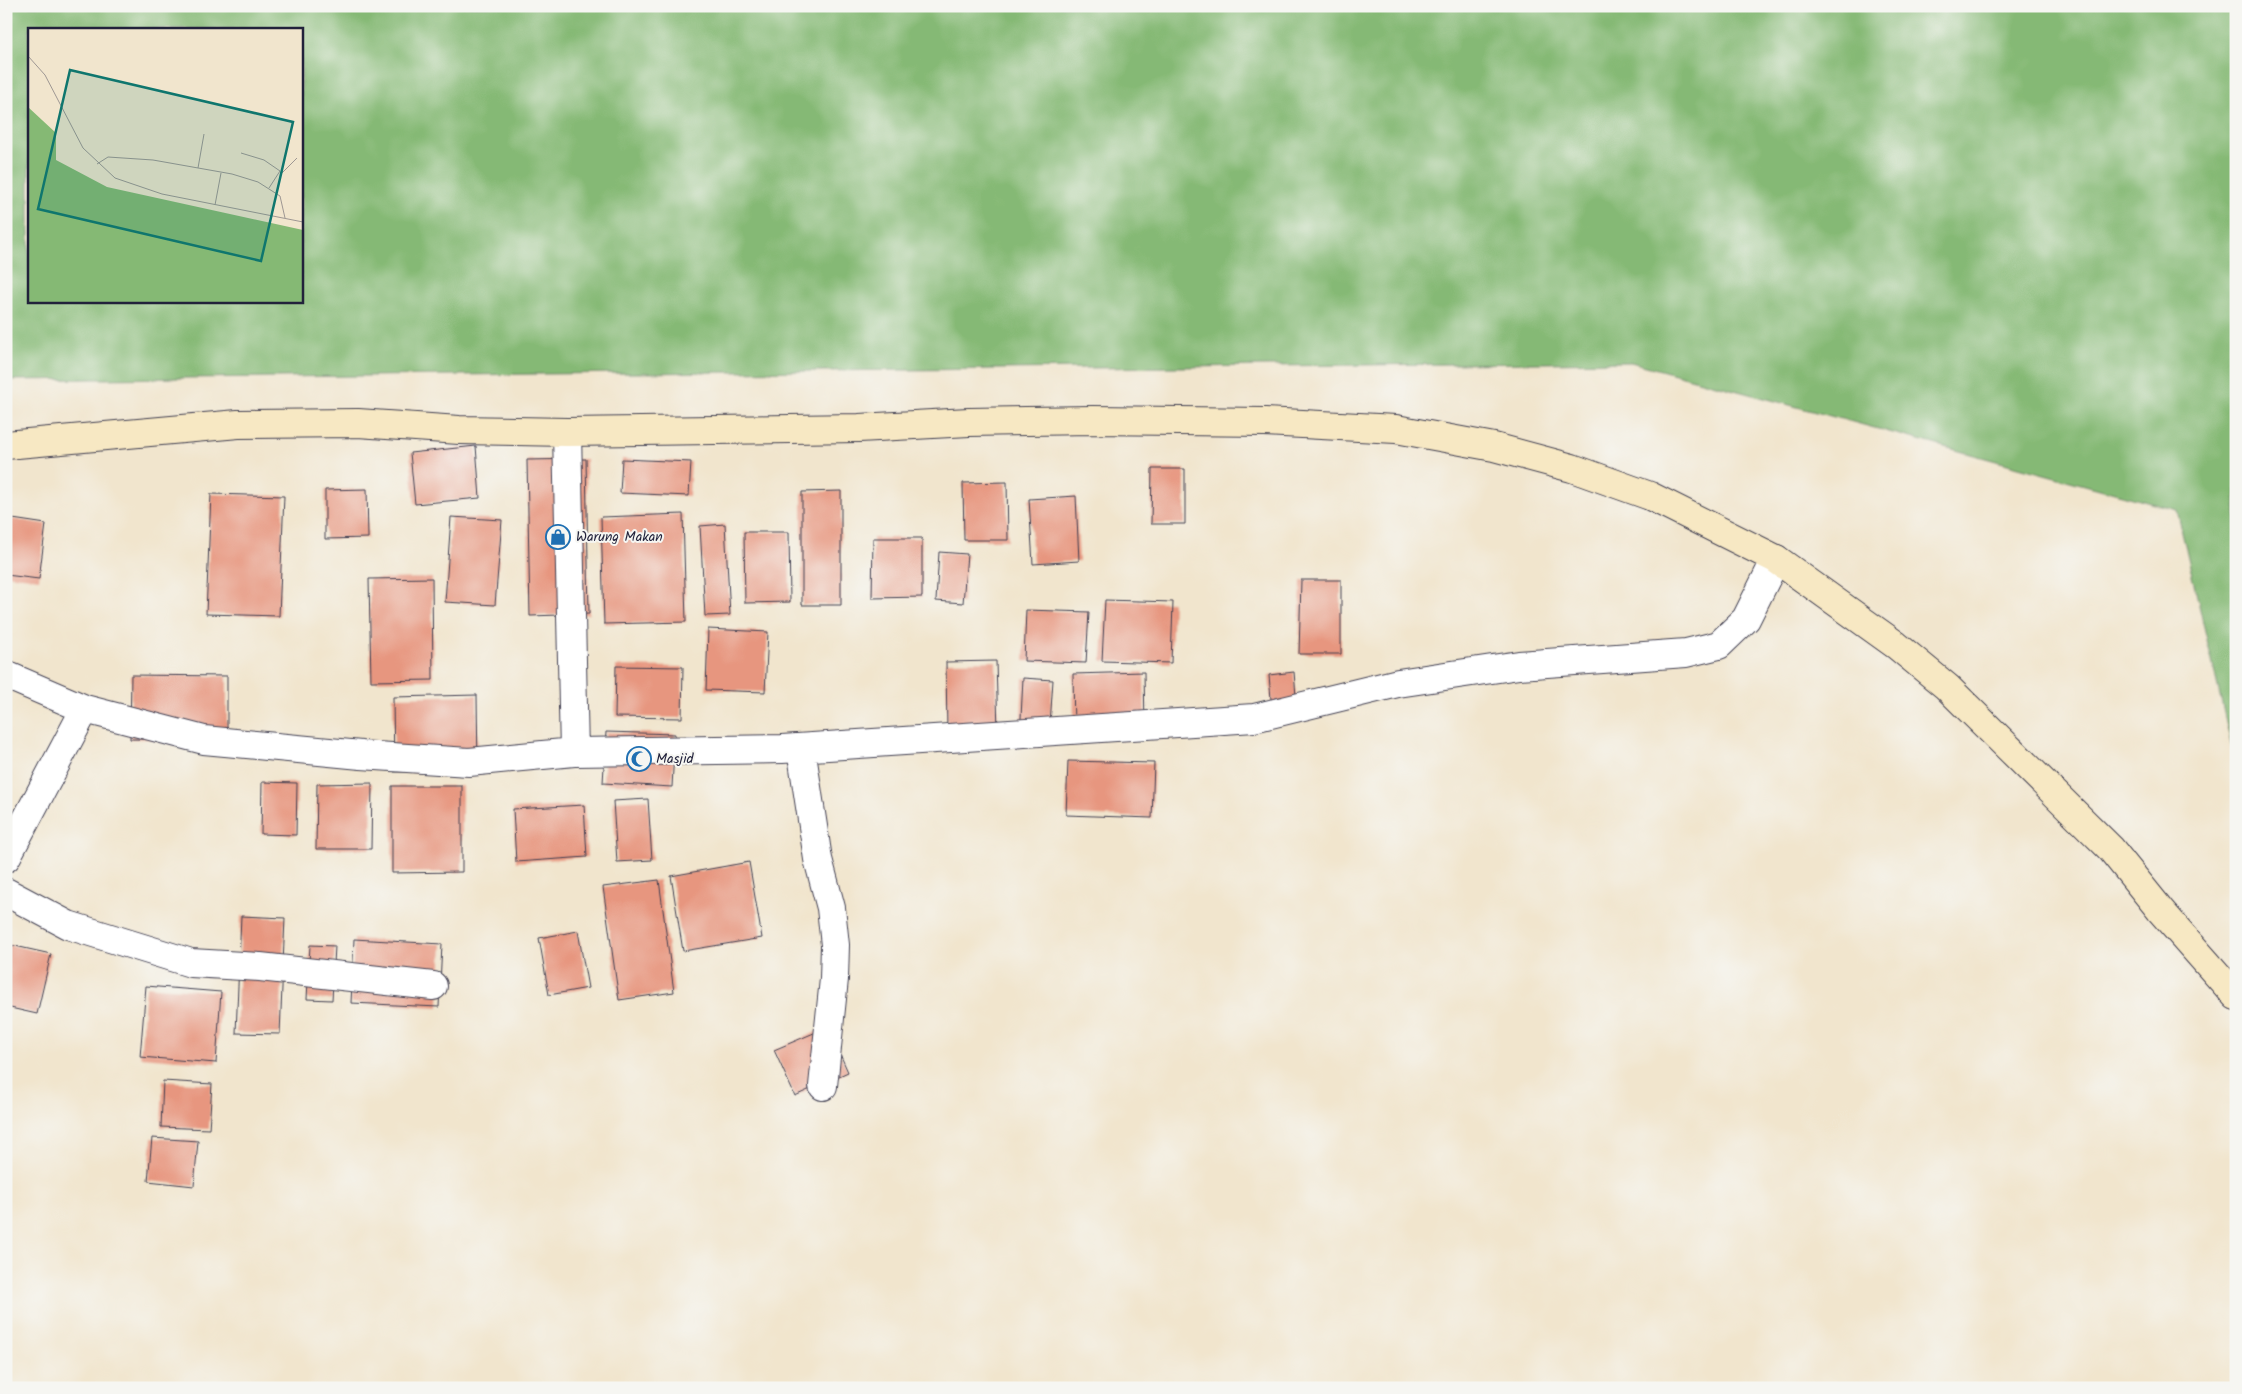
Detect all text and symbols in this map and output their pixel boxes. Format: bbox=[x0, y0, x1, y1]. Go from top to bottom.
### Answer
inset map bbox=[28, 28, 302, 302]
shop icon: Warung Makan bbox=[545, 524, 571, 550]
place label: Warung Makan bbox=[576, 526, 663, 548]
mosque icon: Masjid bbox=[626, 746, 652, 772]
place label: Masjid bbox=[656, 748, 694, 770]

